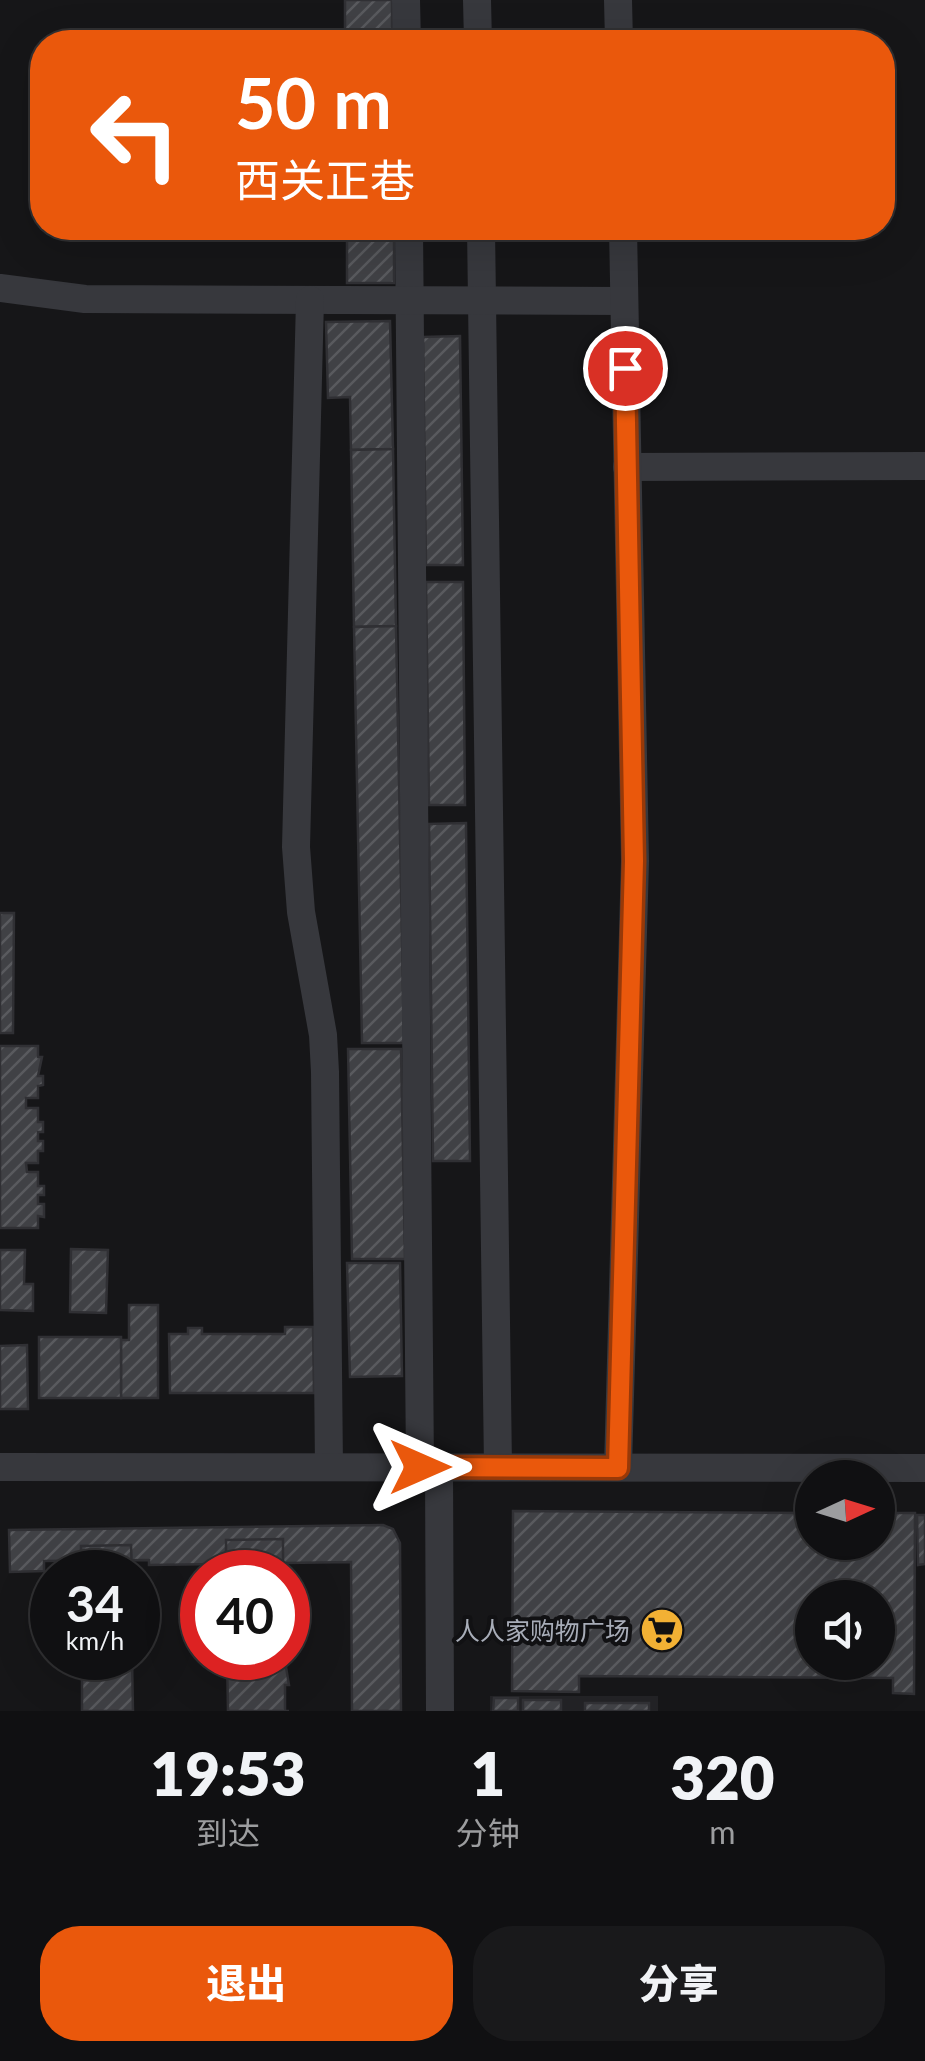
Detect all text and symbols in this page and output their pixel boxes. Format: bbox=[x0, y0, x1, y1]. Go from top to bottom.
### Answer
text: 50 m bbox=[235, 60, 392, 144]
icon: left bbox=[70, 70, 200, 200]
text: 西关正巷 bbox=[235, 153, 415, 207]
pin bbox=[583, 326, 668, 411]
icon: arrive bbox=[598, 341, 653, 396]
position arrow bbox=[368, 1415, 472, 1519]
north arrow bbox=[795, 1460, 895, 1560]
map controls bbox=[795, 1460, 895, 1680]
speed limit sign: 40 bbox=[180, 1550, 310, 1680]
text: 34 bbox=[66, 1573, 124, 1633]
button: sound bbox=[795, 1580, 895, 1680]
supermarket icon: 人人家购物广场 bbox=[639, 1607, 685, 1653]
place label: 人人家购物广场 bbox=[455, 1615, 630, 1645]
text: km/h bbox=[66, 1625, 124, 1655]
text: 19:53 bbox=[150, 1737, 305, 1809]
text: 1 bbox=[470, 1737, 505, 1809]
text: 320 bbox=[670, 1741, 775, 1813]
text: m bbox=[709, 1812, 736, 1851]
text: 到达 bbox=[196, 1813, 260, 1852]
text: 分钟 bbox=[456, 1813, 520, 1852]
button: 退出 bbox=[40, 1926, 453, 2041]
button: 分享 bbox=[473, 1926, 885, 2041]

